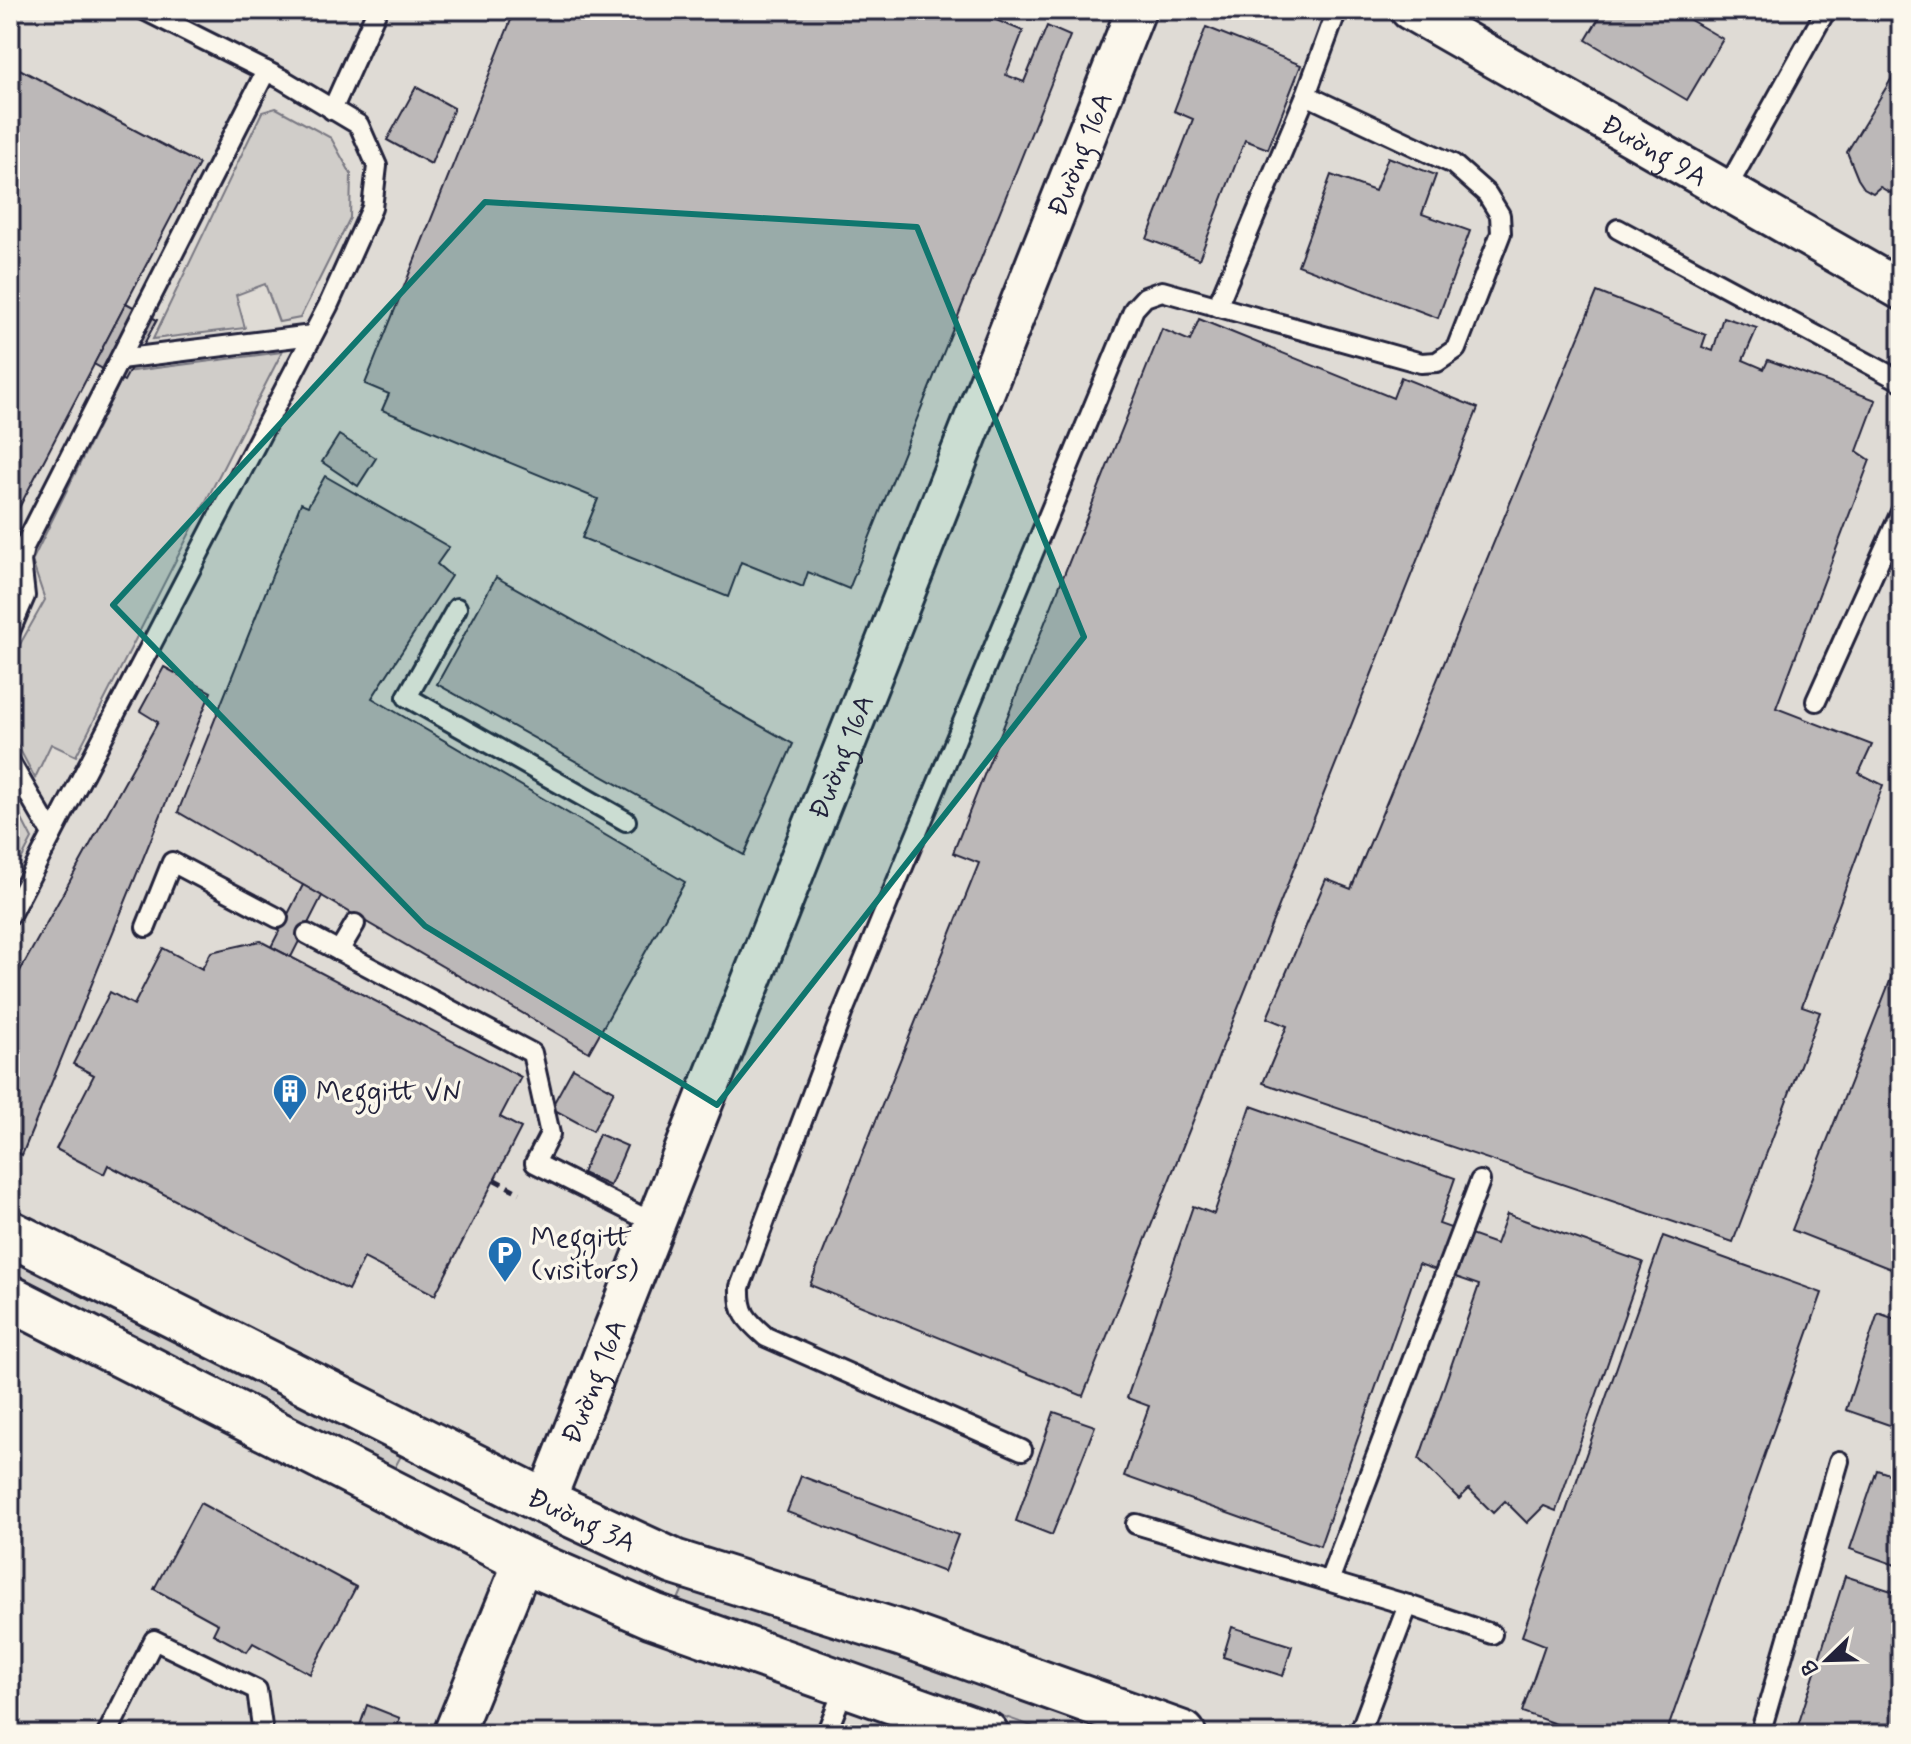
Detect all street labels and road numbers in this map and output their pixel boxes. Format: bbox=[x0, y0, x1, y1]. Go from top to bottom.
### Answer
street label: Đường 16A bbox=[1040, 87, 1123, 223]
street label: Đường 9A bbox=[1594, 107, 1714, 197]
street label: Đường 16A bbox=[801, 690, 884, 825]
street label: Đường 16A bbox=[554, 1314, 637, 1450]
street label: Đường 3A bbox=[521, 1480, 642, 1563]

